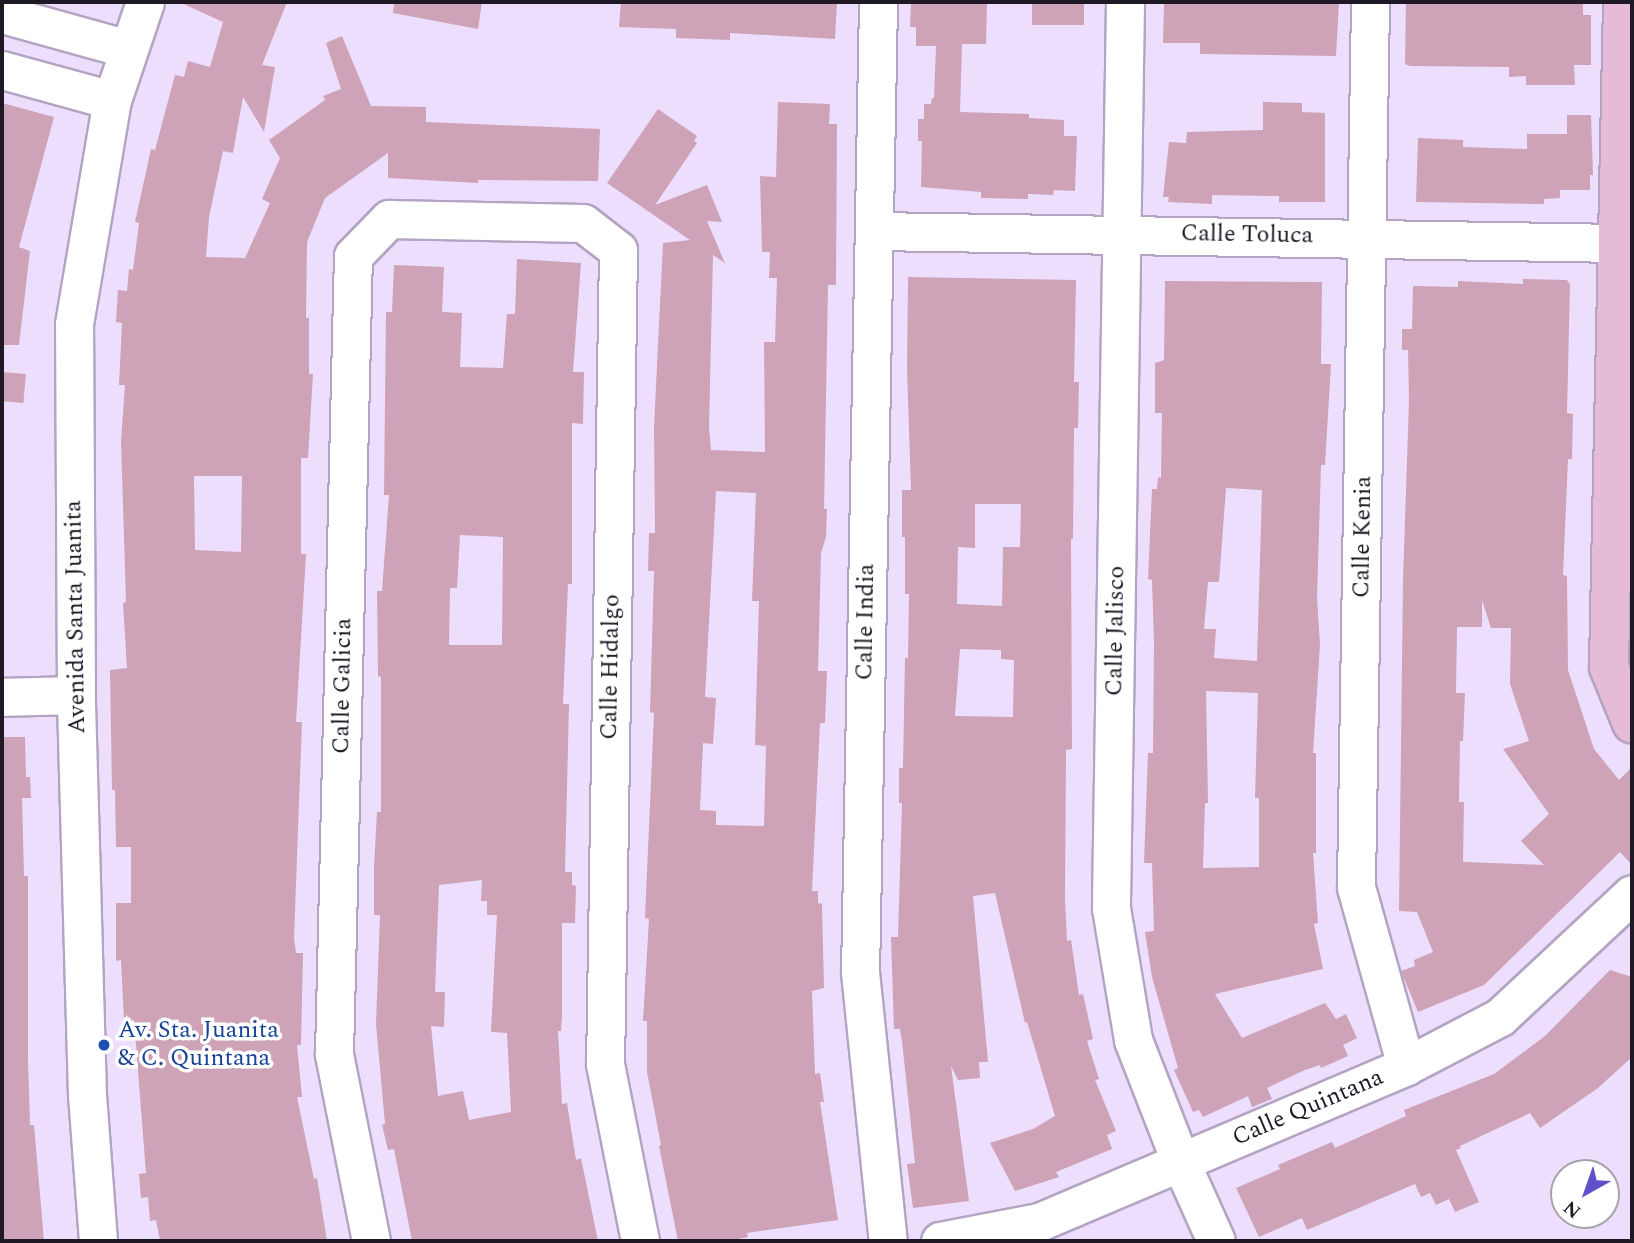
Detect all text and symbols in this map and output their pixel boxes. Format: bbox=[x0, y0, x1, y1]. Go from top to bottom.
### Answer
street label: Calle Toluca bbox=[1181, 219, 1313, 251]
street label: Calle Kenia bbox=[1348, 476, 1378, 598]
street label: Avenida Santa Juanita bbox=[60, 500, 92, 734]
street label: Calle India bbox=[851, 563, 881, 681]
street label: Calle Jalisco bbox=[1100, 566, 1132, 696]
street label: Calle Hidalgo bbox=[595, 594, 627, 740]
street label: Calle Galicia bbox=[327, 618, 359, 754]
place label: Av. Sta. Juanita & C. Quintana bbox=[118, 1017, 279, 1073]
marker: Av. Sta. Juanita & C. Quintana bbox=[96, 1037, 112, 1053]
street label: Calle Quintana bbox=[1228, 1063, 1388, 1153]
north arrow bbox=[1550, 1159, 1620, 1229]
text: N bbox=[1557, 1193, 1588, 1225]

